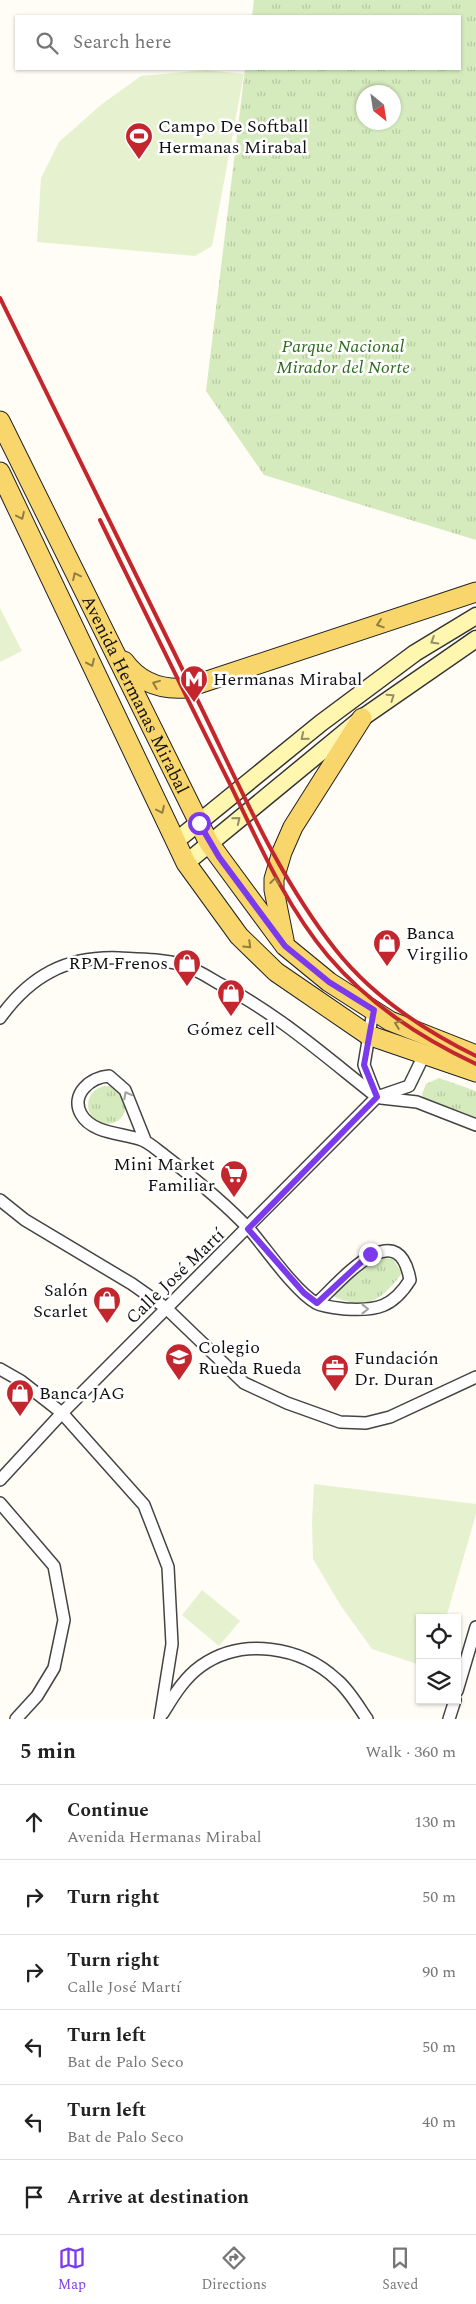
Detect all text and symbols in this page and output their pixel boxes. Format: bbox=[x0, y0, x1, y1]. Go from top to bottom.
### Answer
search box bbox=[15, 15, 461, 70]
text: Search here bbox=[73, 28, 172, 57]
icon: search bbox=[33, 29, 61, 57]
north arrow bbox=[356, 85, 401, 130]
place label: Campo De Softball Hermanas Mirabal bbox=[158, 113, 309, 161]
sports icon: Campo De Softball Hermanas Mirabal bbox=[124, 121, 154, 160]
park label: Parque Nacional Mirador del Norte bbox=[276, 333, 410, 381]
one-way arrow bbox=[15, 511, 25, 520]
one-way arrow bbox=[72, 572, 82, 581]
street label: Avenida Hermanas Mirabal bbox=[74, 590, 196, 799]
one-way arrow bbox=[376, 618, 385, 628]
one-way arrow bbox=[431, 635, 440, 644]
one-way arrow bbox=[84, 658, 95, 667]
metro station icon: Hermanas Mirabal bbox=[179, 664, 209, 703]
place label: Hermanas Mirabal bbox=[213, 666, 362, 693]
one-way arrow bbox=[152, 680, 161, 691]
one-way arrow bbox=[385, 694, 395, 703]
one-way arrow bbox=[301, 732, 310, 740]
one-way arrow bbox=[154, 804, 164, 813]
route start bbox=[188, 812, 211, 835]
one-way arrow bbox=[231, 818, 240, 826]
one-way arrow bbox=[269, 877, 280, 885]
place label: Banca Virgilio bbox=[406, 920, 468, 968]
shop icon: Banca Virgilio bbox=[372, 928, 402, 967]
one-way arrow bbox=[243, 939, 252, 948]
shop icon: RPM Frenos bbox=[172, 948, 202, 987]
place label: RPM Frenos bbox=[69, 950, 168, 977]
shop icon: Gómez cell bbox=[216, 978, 246, 1017]
place label: Gómez cell bbox=[187, 1016, 275, 1043]
one-way arrow bbox=[394, 1020, 403, 1031]
one-way arrow bbox=[123, 1091, 133, 1100]
place label: Mini Market Familiar bbox=[114, 1151, 215, 1199]
supermarket icon: Mini Market Familiar bbox=[219, 1159, 249, 1198]
street label: Calle José Martí bbox=[120, 1221, 232, 1331]
route end bbox=[359, 1243, 382, 1266]
place label: Salón Scarlet bbox=[33, 1277, 88, 1325]
shop icon: Salón Scarlet bbox=[92, 1285, 122, 1324]
one-way arrow bbox=[362, 1304, 370, 1314]
place label: Colegio Rueda Rueda bbox=[198, 1334, 302, 1382]
school or university icon: Colegio Rueda Rueda bbox=[164, 1342, 194, 1381]
place label: Fundación Dr. Duran bbox=[354, 1345, 439, 1393]
office icon: Fundación Dr. Duran bbox=[320, 1353, 350, 1392]
shop icon: Banca JAG bbox=[5, 1378, 35, 1417]
place label: Banca JAG bbox=[39, 1380, 125, 1407]
map controls bbox=[416, 1614, 461, 1704]
button: locate bbox=[416, 1614, 461, 1659]
button: layers bbox=[416, 1659, 461, 1704]
text: 5 min bbox=[20, 1736, 76, 1768]
text: Walk · 360 m bbox=[365, 1740, 456, 1764]
text: Continue bbox=[67, 1796, 149, 1825]
icon: ahead bbox=[20, 1808, 48, 1836]
text: 130 m bbox=[414, 1810, 456, 1834]
text: Avenida Hermanas Mirabal bbox=[67, 1825, 261, 1849]
icon: right bbox=[20, 1883, 48, 1911]
text: Turn right bbox=[67, 1883, 160, 1912]
text: 50 m bbox=[422, 1885, 456, 1909]
text: Turn right bbox=[67, 1946, 160, 1975]
icon: right bbox=[20, 1958, 48, 1986]
text: 90 m bbox=[422, 1960, 456, 1984]
text: Calle José Martí bbox=[67, 1975, 181, 1999]
text: Turn left bbox=[67, 2021, 146, 2050]
icon: left bbox=[20, 2033, 48, 2061]
text: 50 m bbox=[422, 2035, 456, 2059]
text: Bat de Palo Seco bbox=[67, 2050, 184, 2074]
text: Turn left bbox=[67, 2096, 146, 2125]
icon: left bbox=[20, 2108, 48, 2136]
text: 40 m bbox=[422, 2110, 456, 2134]
text: Bat de Palo Seco bbox=[67, 2125, 184, 2149]
icon: arrive bbox=[20, 2183, 48, 2211]
text: Arrive at destination bbox=[67, 2183, 249, 2212]
tab: Map bbox=[58, 2244, 86, 2295]
tab: Directions bbox=[201, 2244, 267, 2295]
tab: Saved bbox=[382, 2244, 418, 2295]

